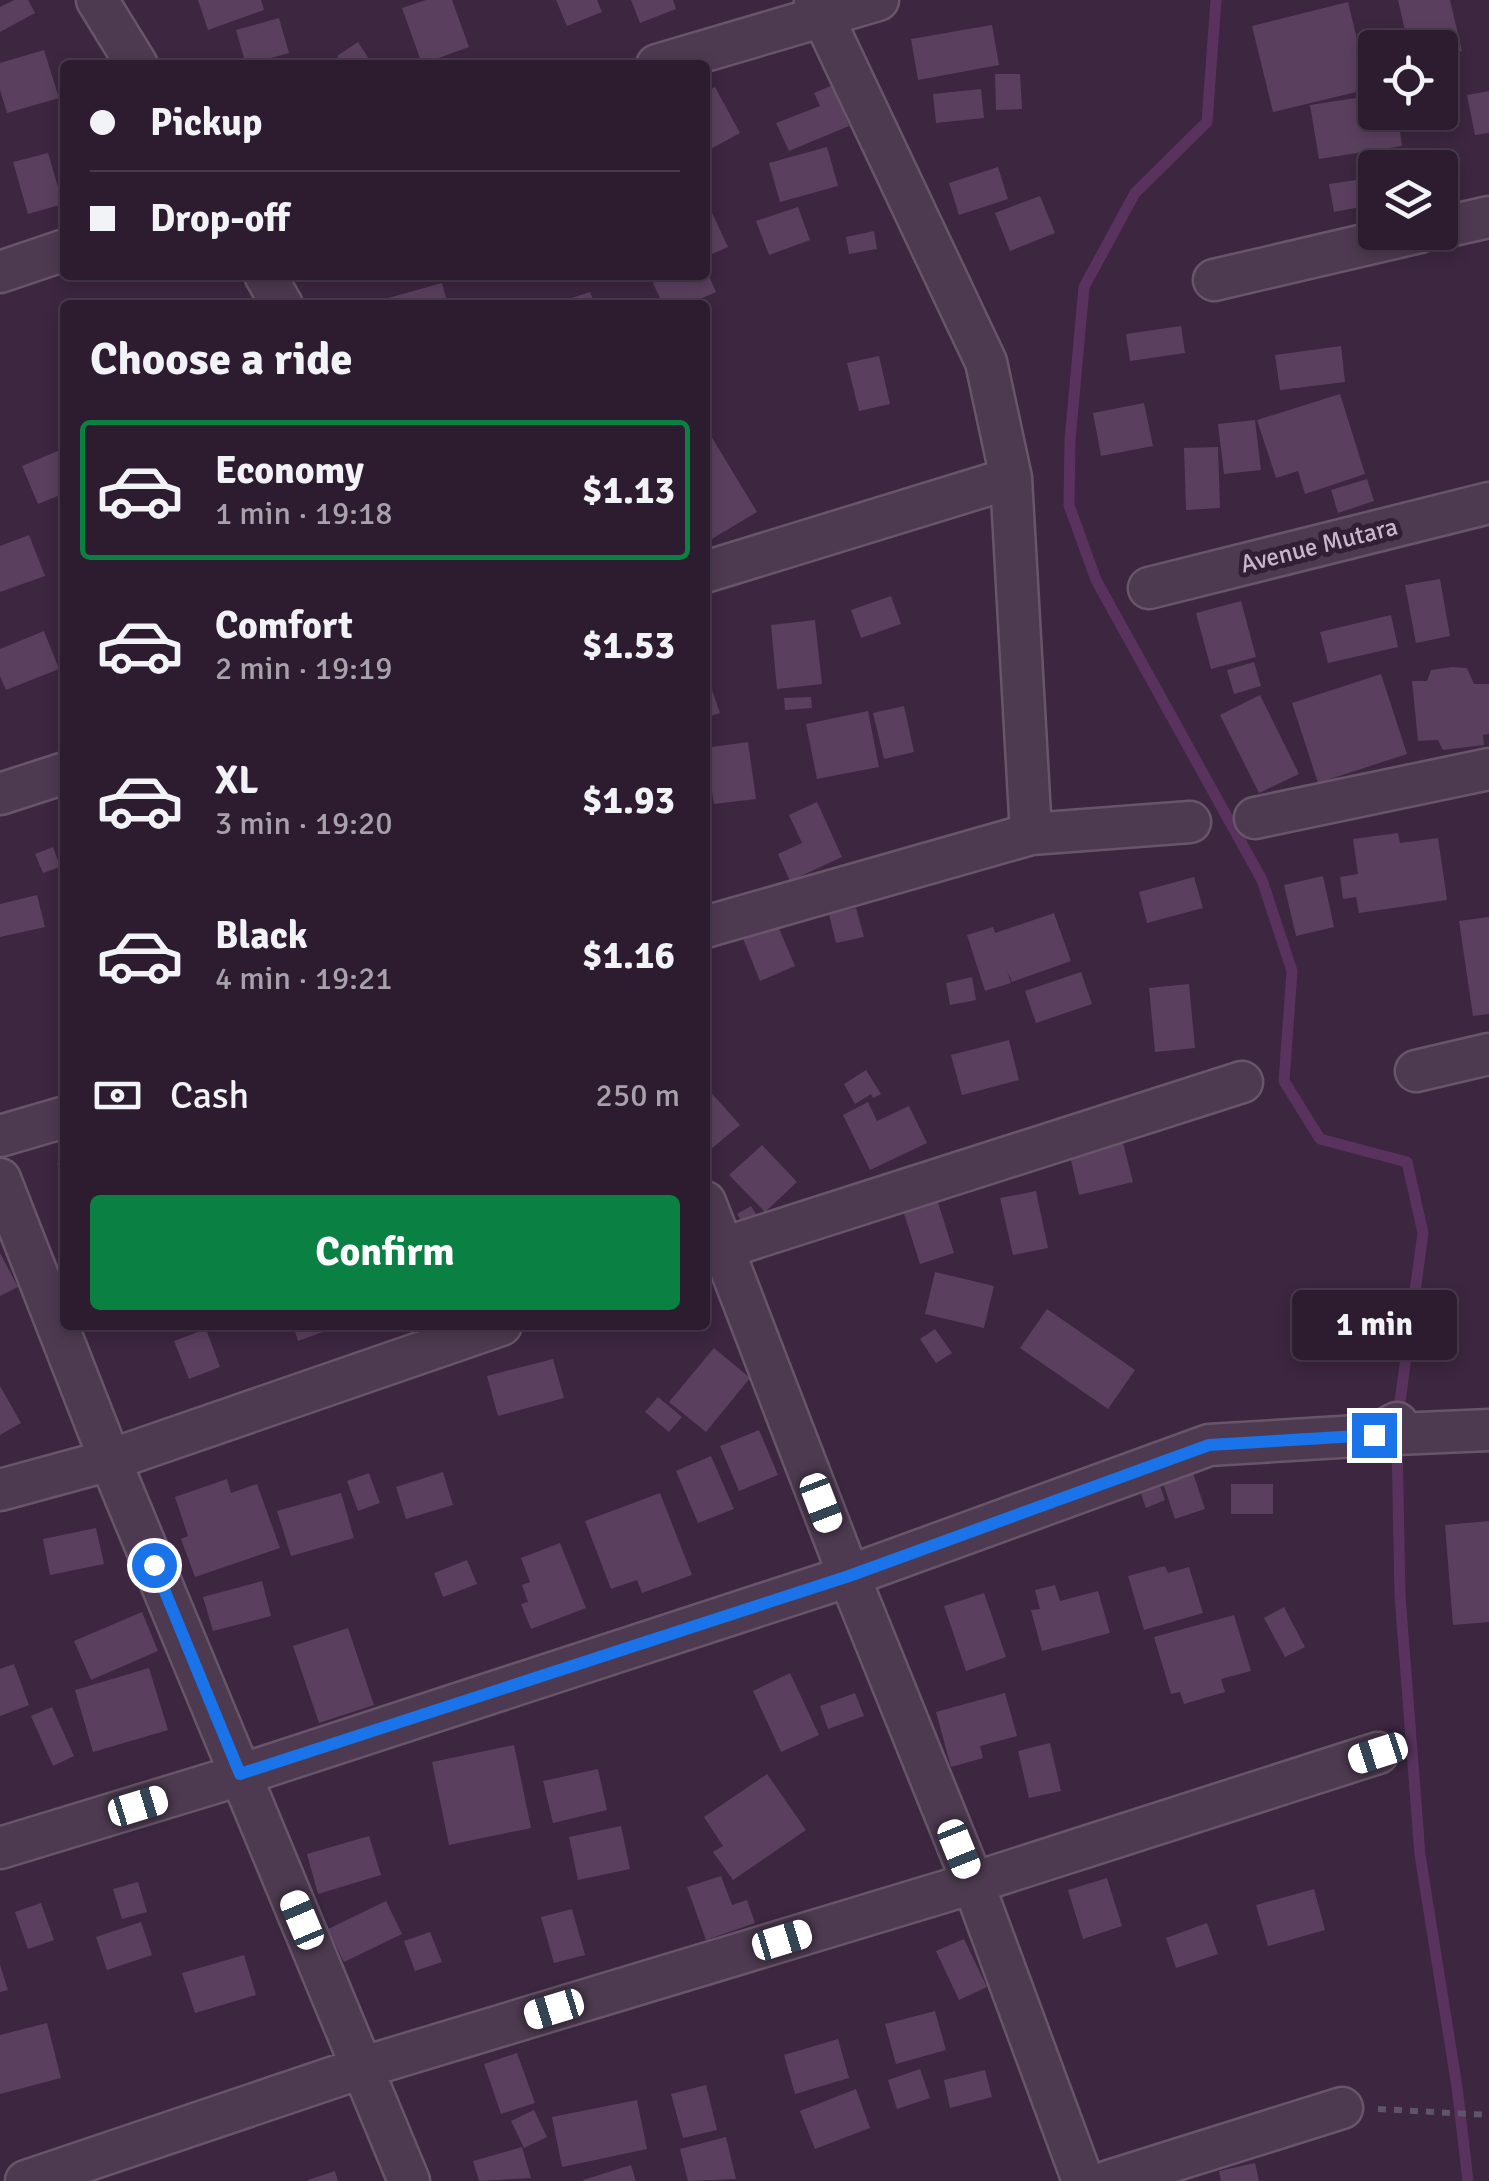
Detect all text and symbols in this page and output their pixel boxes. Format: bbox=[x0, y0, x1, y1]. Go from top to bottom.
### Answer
map controls bbox=[1358, 30, 1458, 250]
button: locate bbox=[1358, 30, 1458, 130]
text: Pickup bbox=[150, 99, 262, 146]
button: layers bbox=[1358, 150, 1458, 250]
text: Drop-off bbox=[150, 195, 290, 242]
text: Choose a ride bbox=[90, 332, 353, 387]
icon: car bbox=[95, 445, 185, 535]
text: Economy bbox=[215, 447, 364, 494]
text: $1.13 bbox=[582, 467, 675, 514]
text: 1 min · 19:18 bbox=[215, 494, 393, 533]
street label: Avenue Mutara bbox=[1237, 511, 1401, 579]
icon: car bbox=[95, 600, 185, 690]
text: Comfort bbox=[215, 602, 353, 649]
text: $1.53 bbox=[582, 622, 675, 669]
text: 2 min · 19:19 bbox=[215, 649, 393, 688]
icon: car bbox=[95, 755, 185, 845]
text: XL bbox=[215, 757, 258, 804]
text: $1.93 bbox=[582, 777, 675, 824]
text: 3 min · 19:20 bbox=[215, 804, 393, 843]
icon: car bbox=[95, 910, 185, 1000]
text: Black bbox=[215, 912, 308, 959]
text: $1.16 bbox=[582, 932, 675, 979]
text: 4 min · 19:21 bbox=[215, 959, 393, 998]
icon: cash bbox=[90, 1068, 145, 1123]
text: Cash bbox=[170, 1072, 249, 1119]
text: 250 m bbox=[596, 1076, 680, 1115]
button: Confirm bbox=[90, 1195, 680, 1310]
callout: 1 min bbox=[1292, 1290, 1456, 1360]
text: 1 min bbox=[1336, 1305, 1413, 1344]
route end bbox=[1352, 1413, 1397, 1458]
car bbox=[796, 1470, 846, 1536]
route start bbox=[132, 1543, 177, 1588]
car bbox=[1345, 1729, 1411, 1777]
car bbox=[105, 1783, 171, 1829]
car bbox=[934, 1816, 984, 1882]
car bbox=[276, 1887, 328, 1953]
car bbox=[749, 1917, 815, 1963]
car bbox=[521, 1986, 587, 2032]

